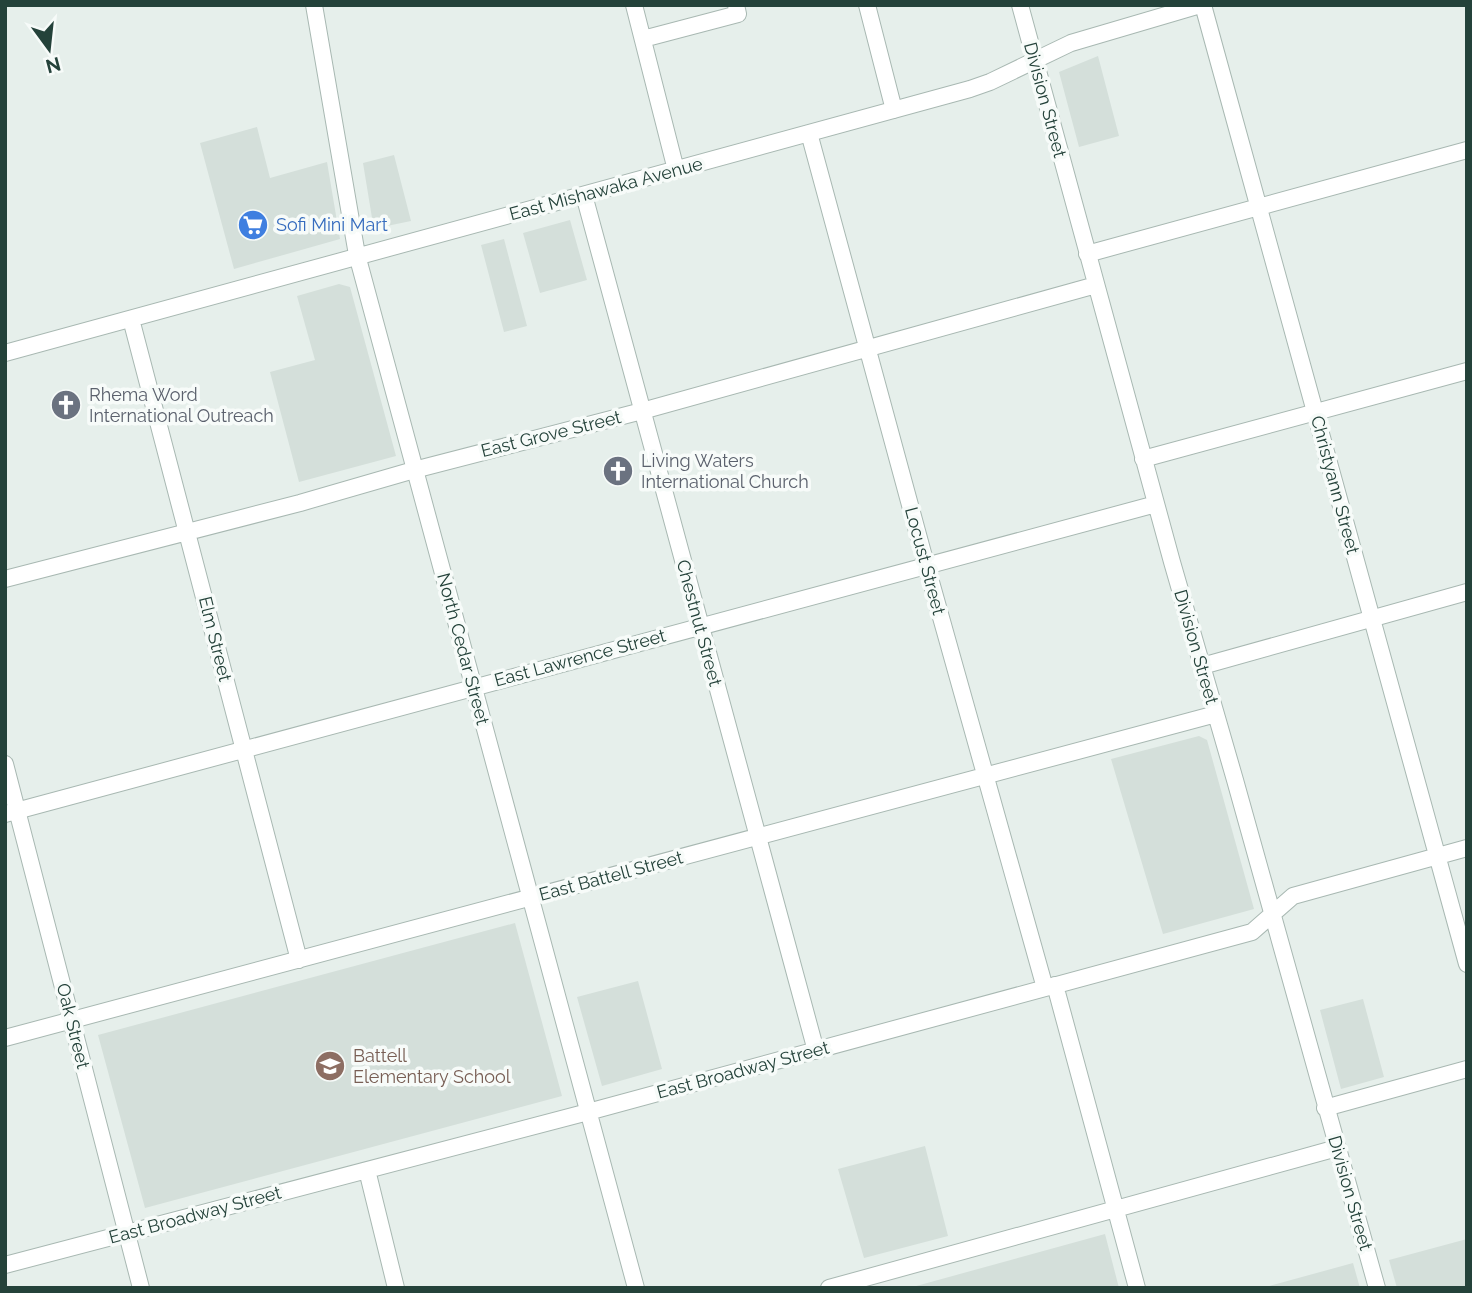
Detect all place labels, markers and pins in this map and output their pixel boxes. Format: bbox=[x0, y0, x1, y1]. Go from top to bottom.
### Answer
supermarket icon: Sofi Mini Mart bbox=[236, 208, 270, 242]
place label: Sofi Mini Mart bbox=[276, 214, 388, 235]
place label: Rhema Word International Outreach bbox=[89, 384, 274, 426]
church icon: Rhema Word International Outreach bbox=[49, 388, 83, 422]
place label: Living Waters International Church bbox=[641, 450, 809, 492]
church icon: Living Waters International Church bbox=[601, 454, 635, 488]
place label: Battell Elementary School bbox=[353, 1045, 511, 1087]
school or university icon: Battell Elementary School bbox=[313, 1049, 347, 1083]

